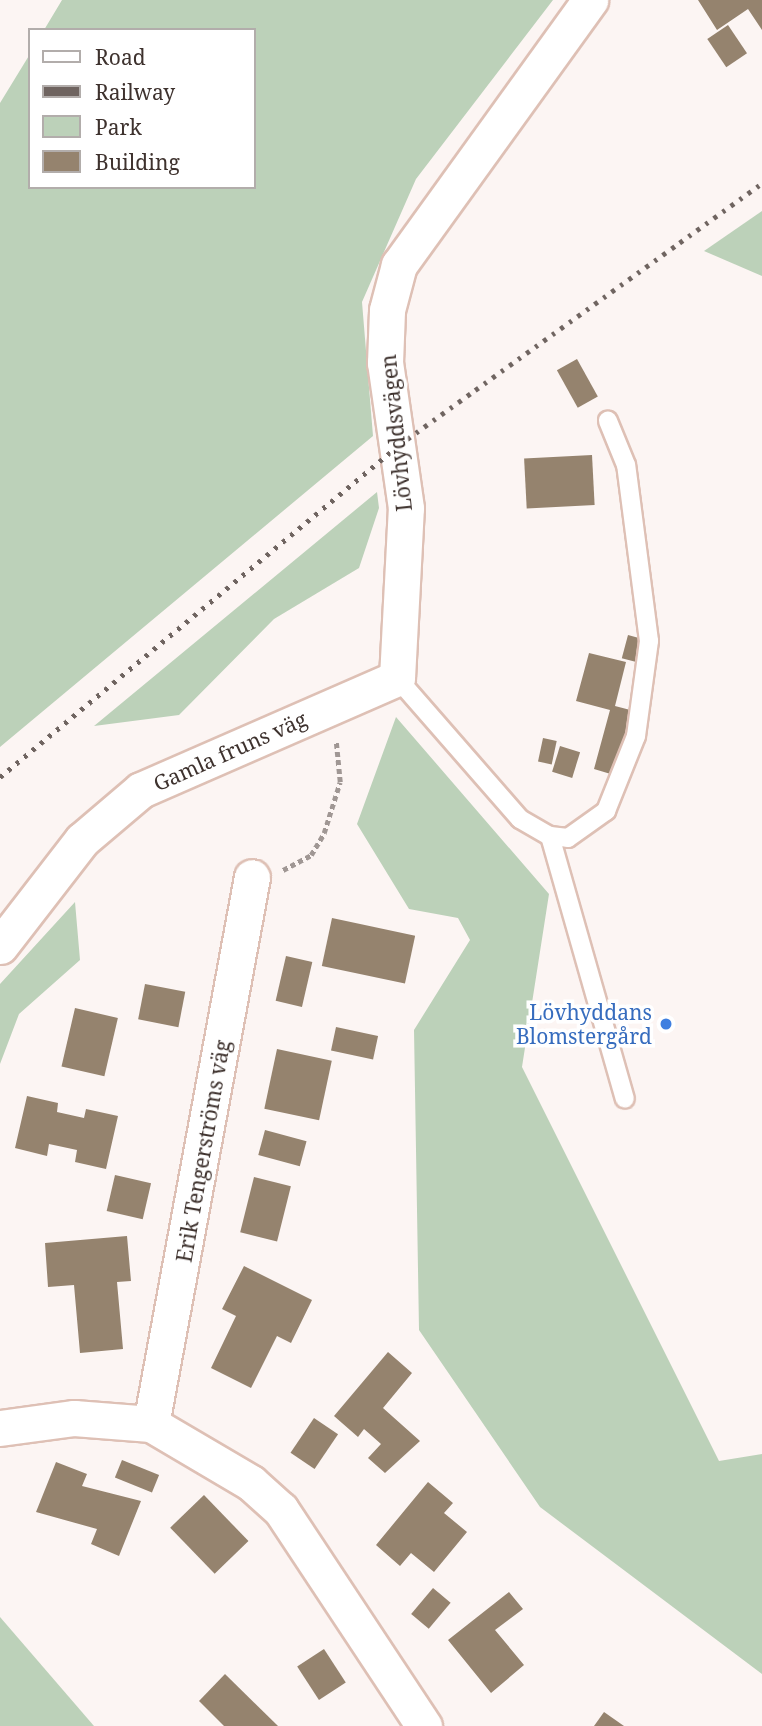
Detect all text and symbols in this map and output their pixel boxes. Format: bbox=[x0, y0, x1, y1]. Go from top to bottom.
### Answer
legend bbox=[28, 28, 256, 189]
text: Road bbox=[95, 43, 146, 71]
text: Railway bbox=[95, 78, 175, 106]
text: Park bbox=[95, 113, 142, 141]
text: Building bbox=[95, 148, 180, 176]
street label: Lövhyddsvägen bbox=[375, 353, 417, 513]
street label: Gamla fruns väg bbox=[149, 706, 311, 796]
place label: Lövhyddans Blomstergård bbox=[516, 999, 652, 1049]
marker: Lövhyddans Blomstergård bbox=[658, 1016, 674, 1032]
street label: Erik Tengerströms väg bbox=[171, 1038, 235, 1264]

